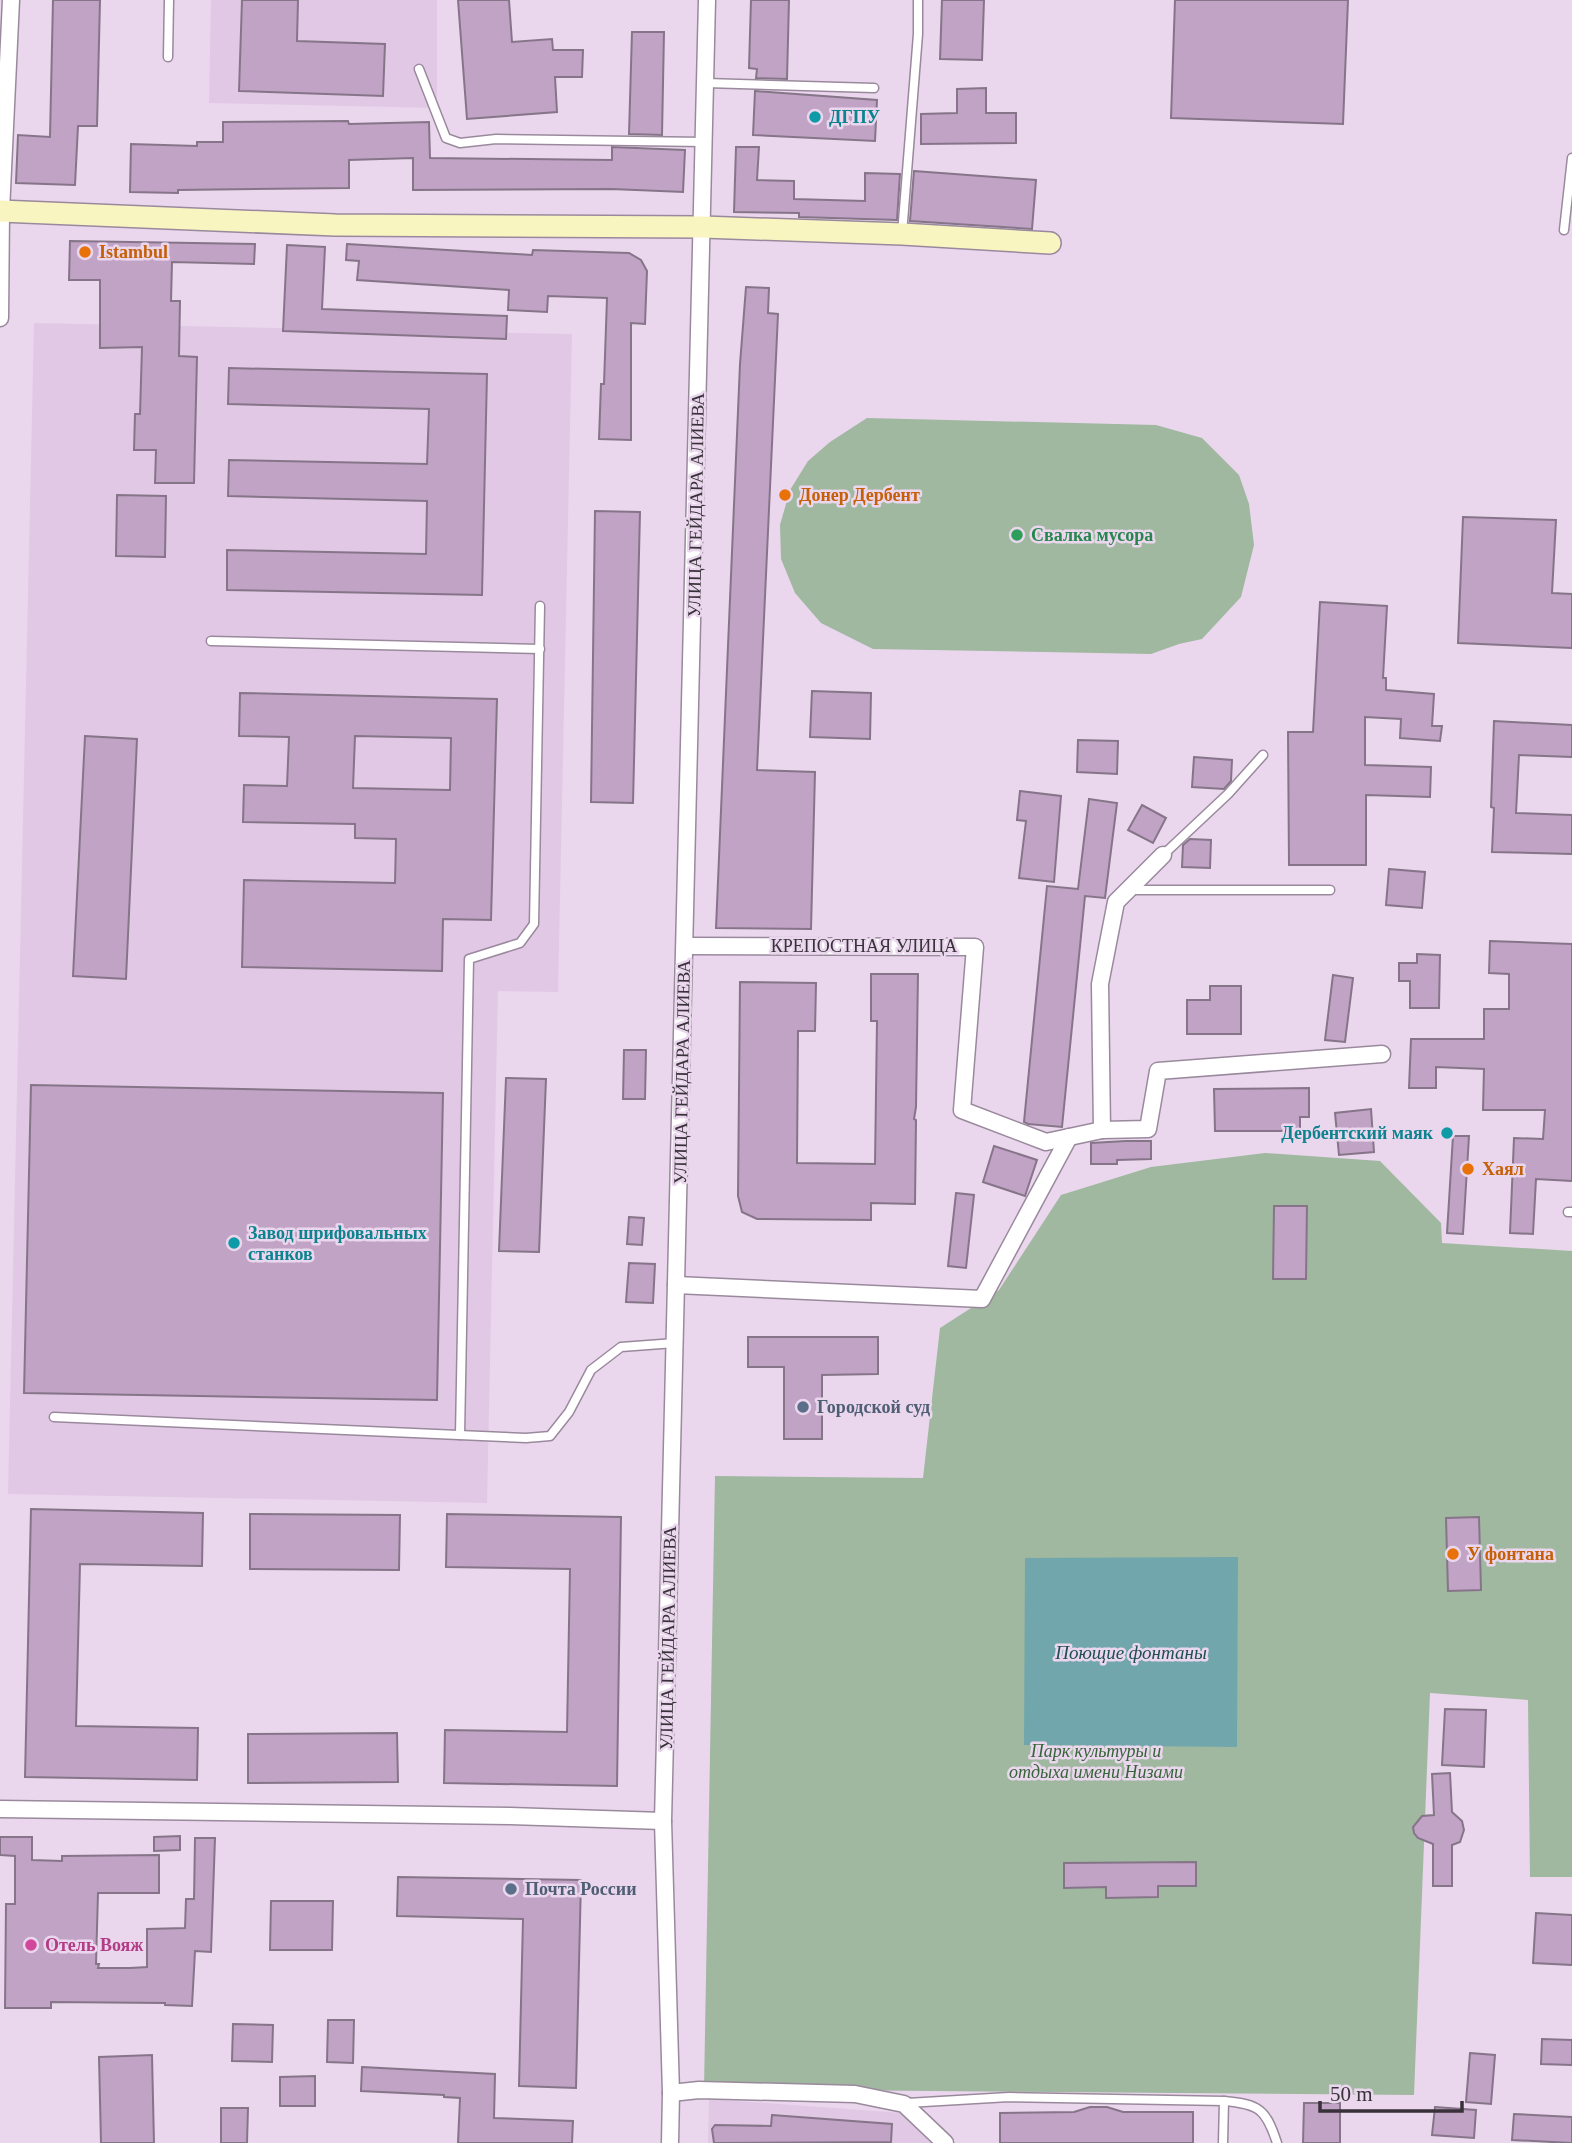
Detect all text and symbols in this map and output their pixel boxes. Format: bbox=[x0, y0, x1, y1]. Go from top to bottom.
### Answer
place label: ДГПУ bbox=[829, 107, 880, 127]
marker: ДГПУ bbox=[807, 109, 823, 125]
place label: Istambul bbox=[99, 242, 168, 262]
marker: Istambul bbox=[77, 244, 93, 260]
street label: УЛИЦА ГЕЙДАРА АЛИЕВА bbox=[684, 393, 708, 617]
place label: Донер Дербент bbox=[799, 485, 920, 505]
marker: Донер Дербент bbox=[777, 487, 793, 503]
place label: Свалка мусора bbox=[1031, 525, 1153, 545]
marker: Свалка мусора bbox=[1009, 527, 1025, 543]
street label: КРЕПОСТНАЯ УЛИЦА bbox=[771, 936, 957, 956]
street label: УЛИЦА ГЕЙДАРА АЛИЕВА bbox=[670, 960, 694, 1184]
place label: Дербентский маяк bbox=[1281, 1123, 1434, 1143]
marker: Дербентский маяк bbox=[1439, 1125, 1455, 1141]
place label: Хаял bbox=[1482, 1159, 1524, 1179]
marker: Хаял bbox=[1460, 1161, 1476, 1177]
place label: Завод шрифовальных станков bbox=[248, 1223, 427, 1264]
marker: Завод шрифовальных станков bbox=[226, 1235, 242, 1251]
place label: Городской суд bbox=[817, 1397, 930, 1417]
marker: Городской суд bbox=[795, 1399, 811, 1415]
street label: УЛИЦА ГЕЙДАРА АЛИЕВА bbox=[656, 1526, 680, 1750]
place label: У фонтана bbox=[1467, 1544, 1554, 1564]
marker: У фонтана bbox=[1445, 1546, 1461, 1562]
water label: Поющие фонтаны bbox=[1054, 1642, 1207, 1663]
park label: Парк культуры и отдыха имени Низами bbox=[1009, 1741, 1183, 1782]
place label: Почта России bbox=[525, 1879, 637, 1899]
marker: Почта России bbox=[503, 1881, 519, 1897]
place label: Отель Вояж bbox=[45, 1935, 144, 1955]
marker: Отель Вояж bbox=[23, 1937, 39, 1953]
scale bar bbox=[1320, 2070, 1462, 2114]
text: 50 m bbox=[1330, 2082, 1373, 2106]

